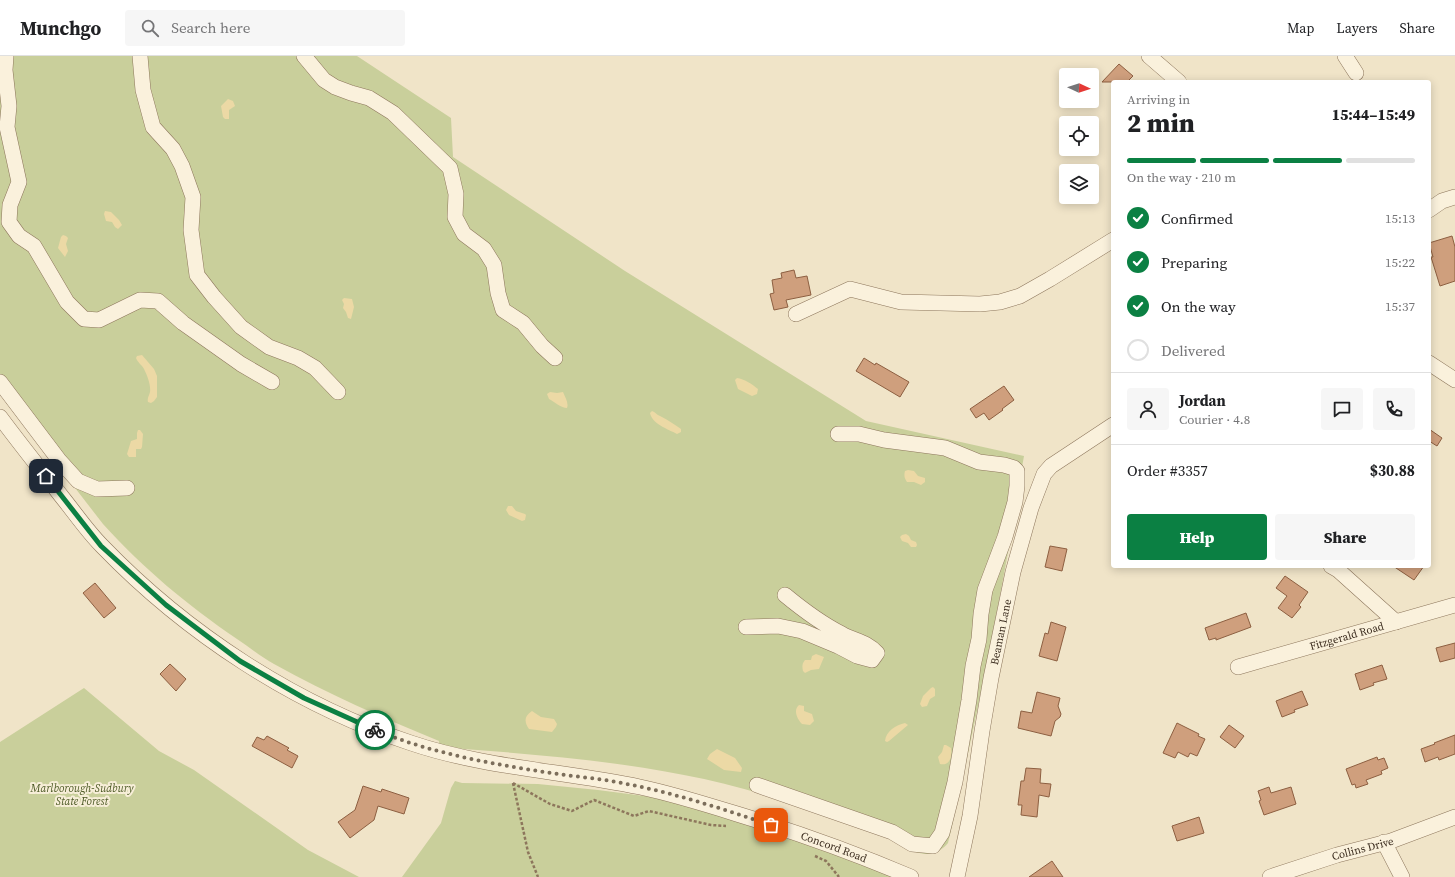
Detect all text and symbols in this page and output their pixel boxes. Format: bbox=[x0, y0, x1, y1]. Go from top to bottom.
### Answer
search box bbox=[125, 10, 405, 46]
text: Munchgo bbox=[20, 15, 101, 41]
icon: search bbox=[139, 17, 161, 39]
text: Search here bbox=[171, 17, 250, 38]
text: Map bbox=[1287, 18, 1314, 38]
text: Layers bbox=[1336, 18, 1378, 38]
text: Share bbox=[1400, 18, 1435, 38]
north arrow bbox=[1059, 68, 1099, 108]
map controls bbox=[1059, 68, 1099, 204]
text: Arriving in bbox=[1127, 91, 1190, 108]
text: 15:44–15:49 bbox=[1332, 104, 1415, 125]
text: 2 min bbox=[1127, 105, 1195, 141]
button: locate bbox=[1059, 116, 1099, 156]
button: layers bbox=[1059, 164, 1099, 204]
text: On the way · 210 m bbox=[1127, 169, 1236, 186]
icon: check bbox=[1127, 207, 1149, 229]
text: Confirmed bbox=[1161, 208, 1233, 229]
text: 15:13 bbox=[1385, 210, 1415, 227]
icon: check bbox=[1127, 251, 1149, 273]
text: Preparing bbox=[1161, 252, 1227, 273]
text: 15:22 bbox=[1385, 254, 1415, 271]
icon: check bbox=[1127, 295, 1149, 317]
text: On the way bbox=[1161, 296, 1236, 317]
text: 15:37 bbox=[1385, 298, 1415, 315]
text: Delivered bbox=[1161, 340, 1225, 361]
button: person bbox=[1127, 388, 1169, 430]
button: chat bbox=[1321, 388, 1363, 430]
button: phone bbox=[1373, 388, 1415, 430]
text: Jordan bbox=[1179, 390, 1226, 411]
text: Courier · 4.8 bbox=[1179, 411, 1250, 428]
pin bbox=[29, 459, 63, 493]
text: Order #3357 bbox=[1127, 460, 1208, 481]
text: $30.88 bbox=[1370, 460, 1415, 481]
icon: home bbox=[35, 465, 57, 487]
button: Help bbox=[1127, 514, 1267, 560]
button: Share bbox=[1275, 514, 1415, 560]
street label: Beaman Lane bbox=[986, 597, 1015, 666]
street label: Fitzgerald Road bbox=[1308, 618, 1386, 654]
courier bbox=[355, 710, 395, 750]
icon: bike bbox=[364, 719, 386, 741]
park label: Marlborough-Sudbury State Forest bbox=[29, 781, 134, 809]
pin bbox=[754, 808, 788, 842]
icon: bag bbox=[760, 814, 782, 836]
street label: Concord Road bbox=[799, 828, 870, 866]
street label: Collins Drive bbox=[1330, 833, 1396, 864]

